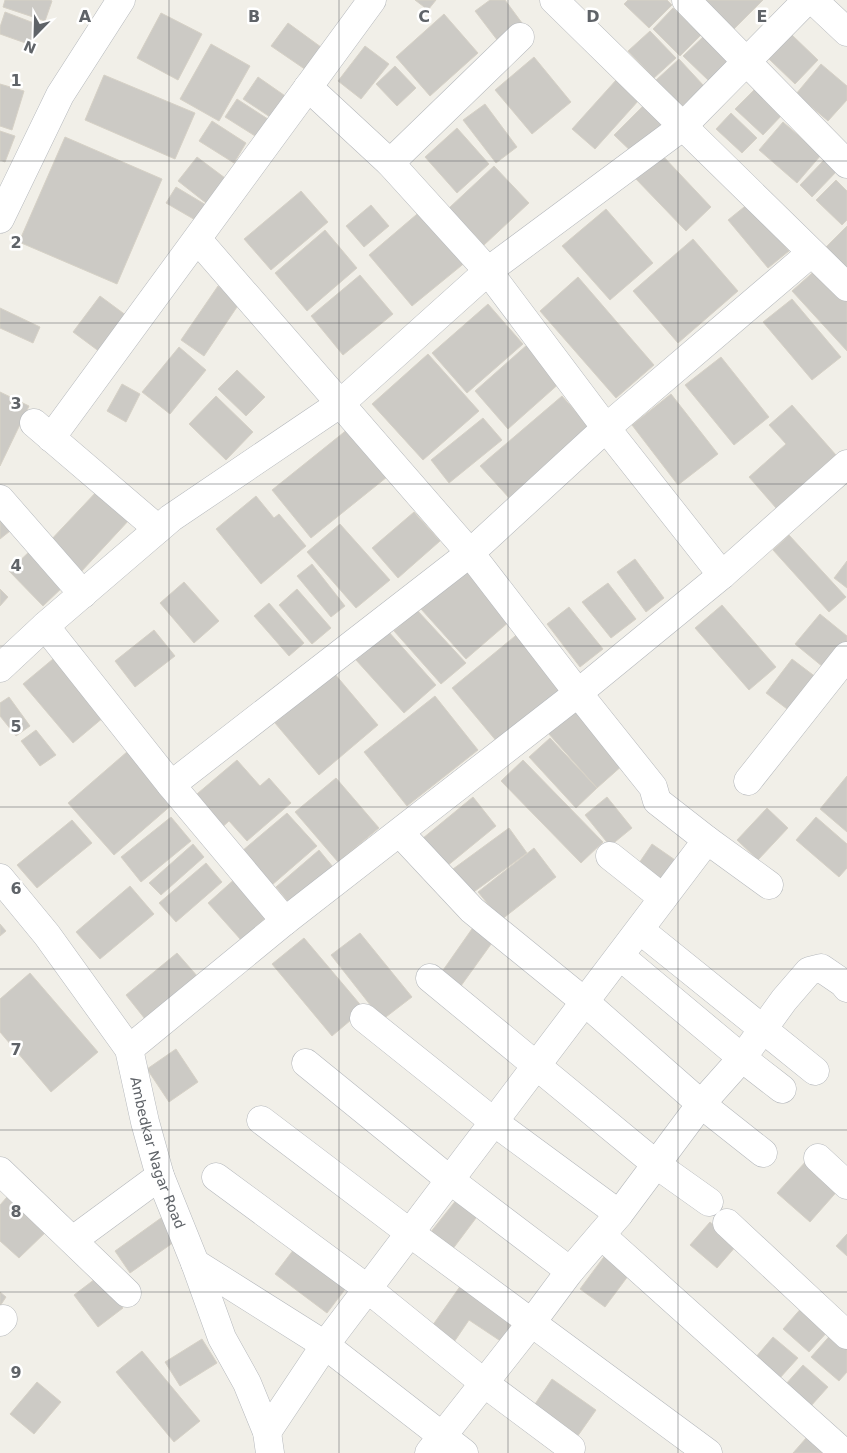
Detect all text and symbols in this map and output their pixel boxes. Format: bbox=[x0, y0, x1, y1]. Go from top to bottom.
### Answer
text: A bbox=[79, 7, 92, 26]
text: B bbox=[248, 7, 260, 26]
text: C bbox=[418, 7, 430, 26]
text: D bbox=[586, 7, 600, 26]
text: E bbox=[757, 7, 767, 26]
north arrow bbox=[10, 10, 60, 60]
text: N bbox=[21, 37, 38, 57]
text: 1 bbox=[10, 71, 22, 90]
text: 2 bbox=[10, 233, 22, 252]
text: 3 bbox=[10, 394, 22, 413]
text: 4 bbox=[10, 556, 22, 575]
text: 5 bbox=[10, 717, 22, 736]
text: 6 bbox=[10, 879, 22, 898]
text: 7 bbox=[10, 1040, 22, 1059]
street label: Ambedkar Nagar Road bbox=[127, 1075, 188, 1231]
text: 8 bbox=[10, 1202, 22, 1221]
text: 9 bbox=[10, 1363, 22, 1382]

